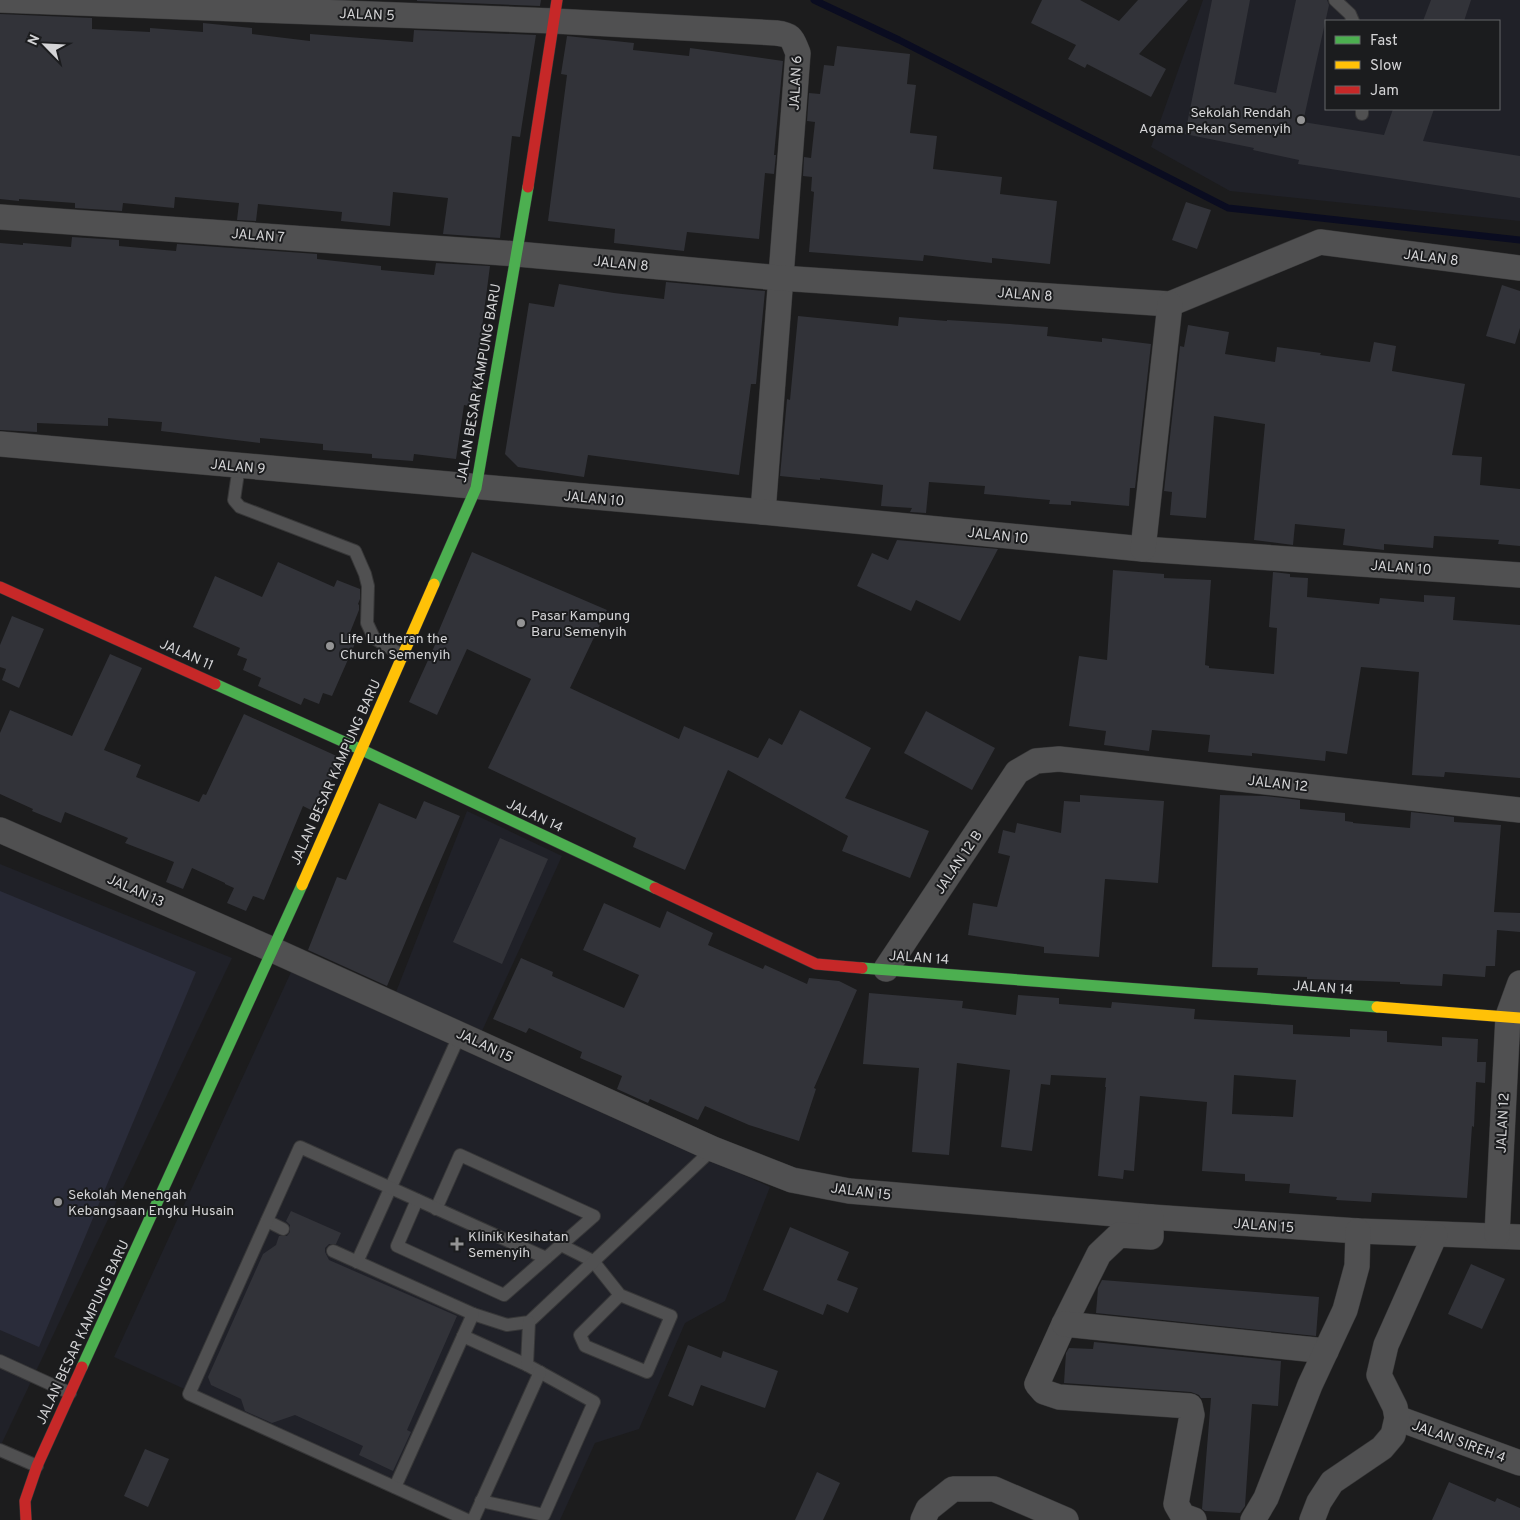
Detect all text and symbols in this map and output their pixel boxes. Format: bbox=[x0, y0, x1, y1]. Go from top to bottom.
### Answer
street label: JALAN 5 bbox=[339, 6, 395, 25]
north arrow bbox=[20, 20, 70, 70]
legend bbox=[1325, 20, 1500, 110]
text: N bbox=[25, 32, 44, 48]
text: Fast bbox=[1370, 32, 1398, 51]
street label: JALAN 6 bbox=[787, 55, 806, 111]
text: Slow bbox=[1370, 57, 1402, 76]
text: Jam bbox=[1370, 82, 1399, 101]
place label: Sekolah Rendah Agama Pekan Semenyih bbox=[1139, 105, 1291, 138]
marker: Sekolah Rendah Agama Pekan Semenyih bbox=[1295, 114, 1307, 126]
street label: JALAN 7 bbox=[231, 226, 285, 247]
street label: JALAN 8 bbox=[1402, 247, 1459, 270]
street label: JALAN 8 bbox=[593, 254, 649, 275]
street label: JALAN BESAR KAMPUNG BARU bbox=[454, 283, 505, 484]
street label: JALAN 8 bbox=[997, 285, 1053, 306]
street label: JALAN 9 bbox=[210, 457, 266, 478]
street label: JALAN 10 bbox=[563, 488, 625, 511]
street label: JALAN 10 bbox=[967, 525, 1029, 548]
street label: JALAN 10 bbox=[1370, 558, 1432, 579]
place label: Pasar Kampung Baru Semenyih bbox=[531, 608, 630, 641]
marker: Pasar Kampung Baru Semenyih bbox=[515, 617, 527, 629]
place label: Life Lutheran the Church Semenyih bbox=[340, 631, 450, 664]
street label: JALAN 11 bbox=[157, 636, 216, 675]
marker: Life Lutheran the Church Semenyih bbox=[324, 640, 336, 652]
street label: JALAN BESAR KAMPUNG BARU bbox=[288, 677, 385, 868]
street label: JALAN 12 bbox=[1247, 773, 1309, 796]
street label: JALAN 14 bbox=[503, 796, 565, 837]
street label: JALAN 12 B bbox=[932, 828, 987, 898]
street label: JALAN 13 bbox=[104, 871, 166, 911]
street label: JALAN 14 bbox=[888, 948, 950, 969]
street label: JALAN 14 bbox=[1292, 978, 1354, 999]
street label: JALAN 15 bbox=[453, 1026, 515, 1067]
street label: JALAN 12 bbox=[1493, 1092, 1514, 1154]
street label: JALAN 15 bbox=[830, 1180, 892, 1205]
place label: Sekolah Menengah Kebangsaan Engku Husain bbox=[68, 1187, 234, 1220]
marker: Sekolah Menengah Kebangsaan Engku Husain bbox=[52, 1196, 64, 1208]
street label: JALAN 15 bbox=[1233, 1216, 1295, 1237]
place label: Klinik Kesihatan Semenyih bbox=[468, 1229, 569, 1262]
marker: Klinik Kesihatan Semenyih bbox=[450, 1237, 464, 1251]
street label: JALAN BESAR KAMPUNG BARU bbox=[33, 1238, 134, 1428]
street label: JALAN SIREH 4 bbox=[1409, 1418, 1508, 1467]

